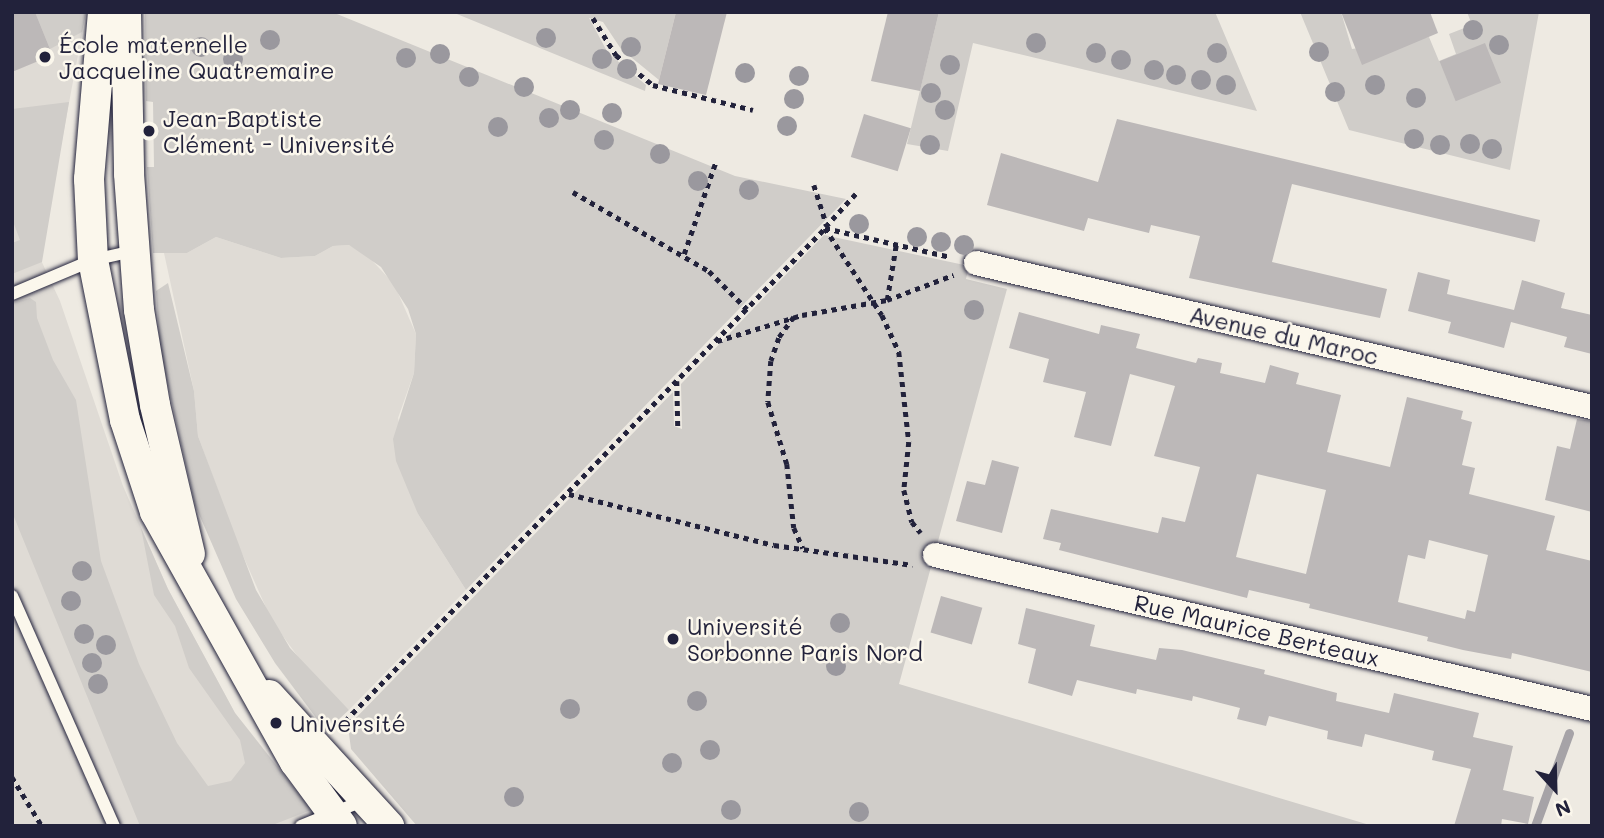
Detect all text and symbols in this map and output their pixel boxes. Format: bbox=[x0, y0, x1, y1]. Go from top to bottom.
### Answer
place label: École maternelle Jacqueline Quatremaire bbox=[59, 30, 334, 84]
marker: École maternelle Jacqueline Quatremaire bbox=[37, 49, 53, 65]
place label: Jean-Baptiste Clément - Université bbox=[163, 104, 395, 158]
marker: Jean-Baptiste Clément - Université bbox=[141, 123, 157, 139]
street label: Avenue du Maroc bbox=[1187, 300, 1381, 370]
street label: Rue Maurice Berteaux bbox=[1132, 588, 1382, 672]
place label: Université Sorbonne Paris Nord bbox=[687, 612, 923, 666]
marker: Université Sorbonne Paris Nord bbox=[665, 631, 681, 647]
place label: Université bbox=[290, 709, 406, 737]
marker: Université bbox=[268, 715, 284, 731]
north arrow bbox=[1520, 754, 1590, 824]
text: N bbox=[1552, 795, 1574, 823]

